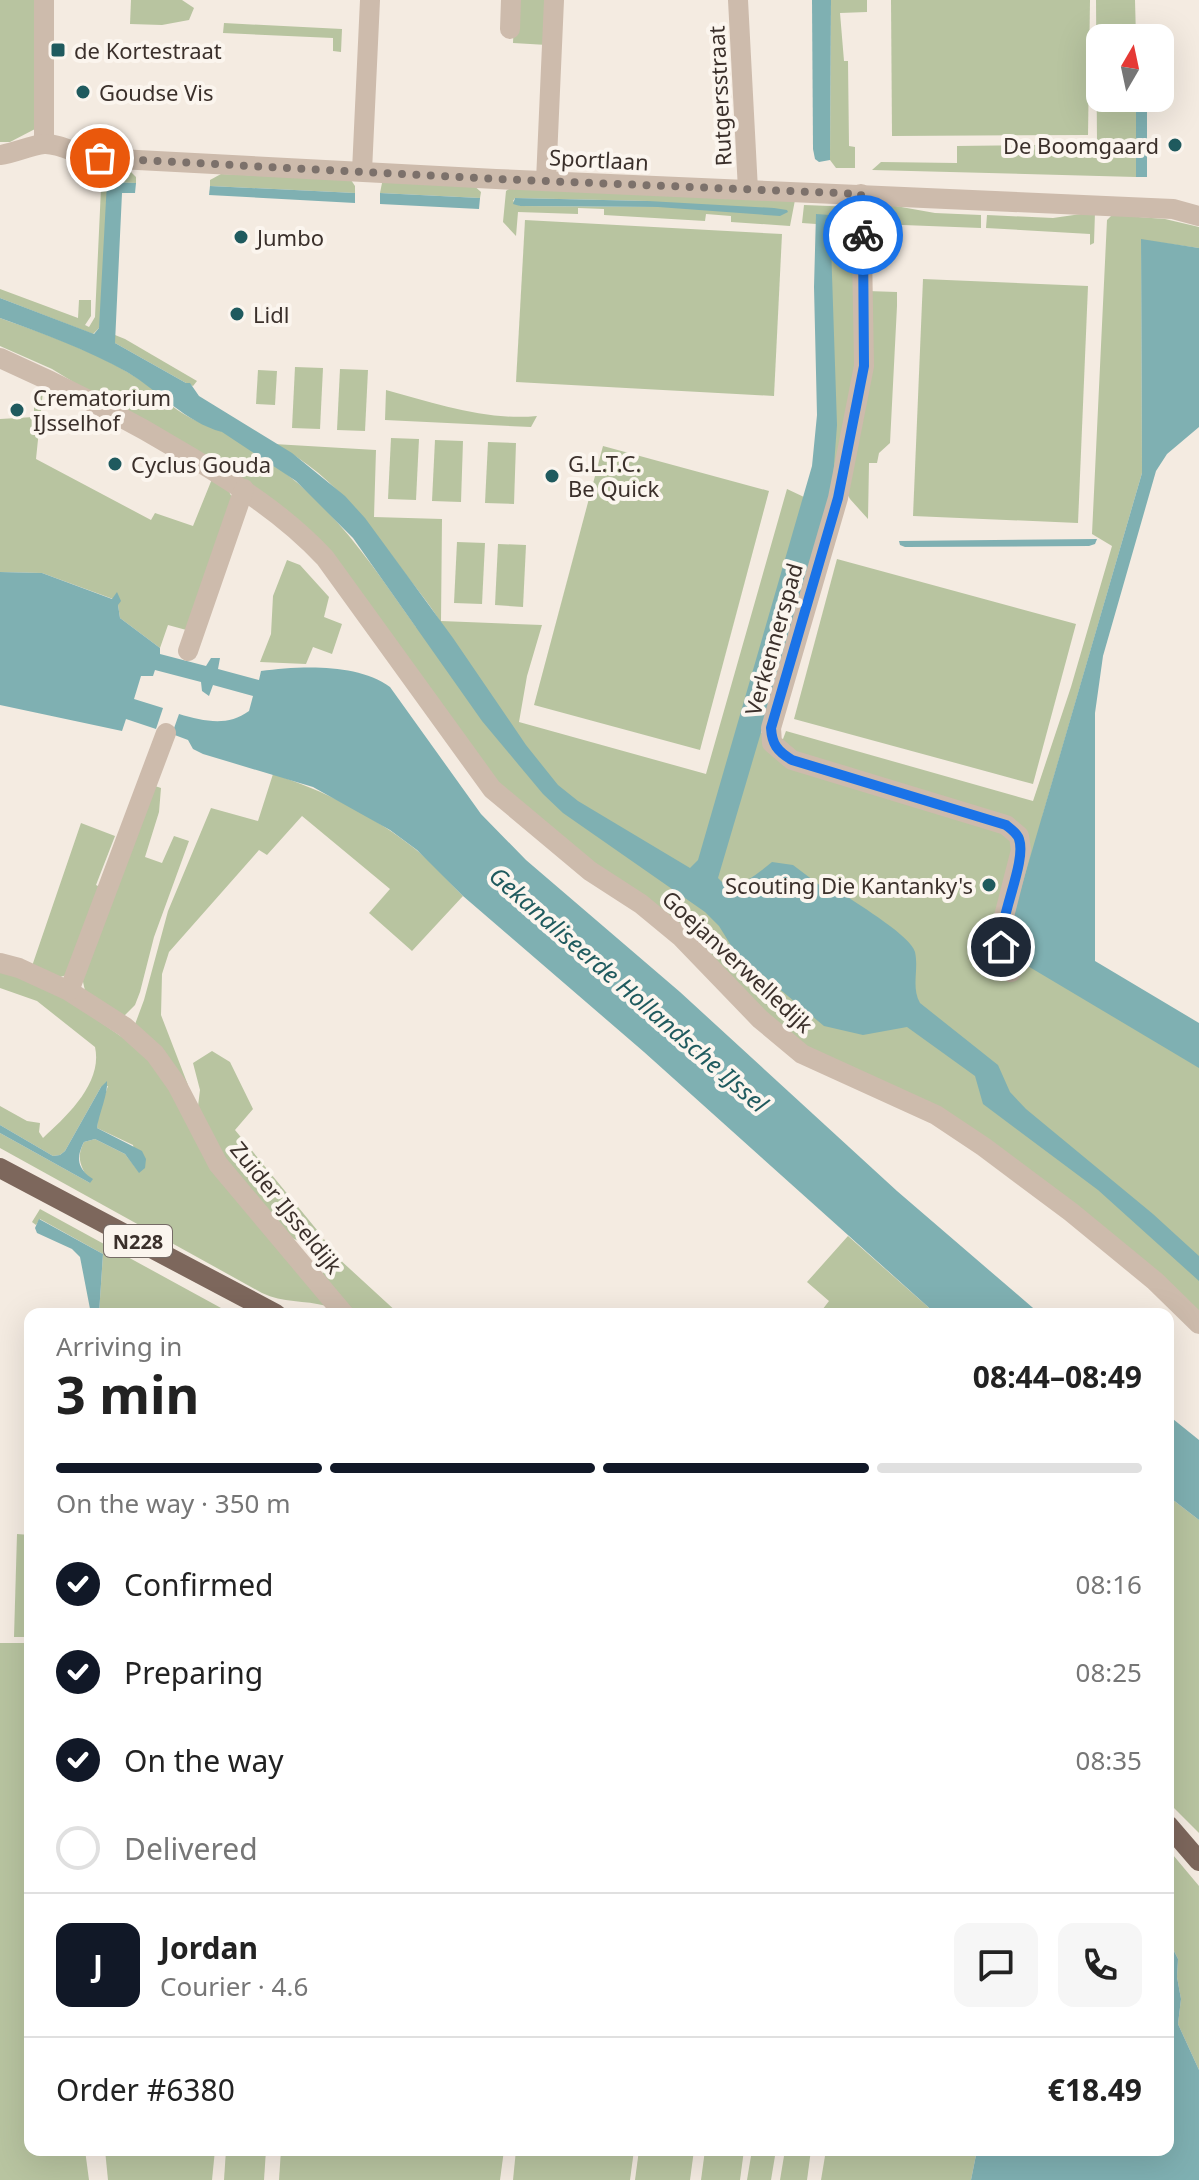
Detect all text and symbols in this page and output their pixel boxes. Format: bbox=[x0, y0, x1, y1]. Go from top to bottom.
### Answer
north arrow bbox=[1086, 24, 1174, 112]
map controls bbox=[1086, 24, 1174, 112]
street label: Rutgersstraat bbox=[700, 25, 738, 167]
place label: de Kortestraat bbox=[74, 35, 222, 65]
marker: de Kortestraat bbox=[49, 41, 67, 59]
place label: Goudse Vis bbox=[99, 77, 214, 107]
marker: Goudse Vis bbox=[74, 83, 92, 101]
pin bbox=[66, 124, 134, 192]
place label: De Boomgaard bbox=[1003, 130, 1159, 160]
icon: bag bbox=[78, 136, 122, 180]
marker: De Boomgaard bbox=[1166, 136, 1184, 154]
street label: Sportlaan bbox=[548, 141, 650, 177]
courier bbox=[823, 195, 903, 275]
icon: bike bbox=[841, 213, 885, 257]
place label: Jumbo bbox=[255, 222, 324, 252]
marker: Jumbo bbox=[232, 228, 250, 246]
place label: Lidl bbox=[253, 299, 289, 329]
marker: Lidl bbox=[228, 305, 246, 323]
place label: Crematorium IJsselhof bbox=[33, 382, 171, 437]
marker: Crematorium IJsselhof bbox=[8, 401, 26, 419]
place label: G.L.T.C. Be Quick bbox=[568, 448, 659, 503]
place label: Cyclus Gouda bbox=[131, 449, 271, 479]
marker: Cyclus Gouda bbox=[106, 455, 124, 473]
marker: G.L.T.C. Be Quick bbox=[543, 467, 561, 485]
street label: Verkennerspad bbox=[737, 559, 809, 719]
water label: Gekanaliseerde Hollandsche IJssel bbox=[483, 859, 776, 1120]
place label: Scouting Die Kantanky's bbox=[725, 870, 973, 900]
marker: Scouting Die Kantanky's bbox=[980, 876, 998, 894]
street label: Goejanverwelledijk bbox=[656, 883, 820, 1039]
pin bbox=[967, 913, 1035, 981]
icon: home bbox=[979, 925, 1023, 969]
street label: Zuider IJsseldijk bbox=[224, 1135, 350, 1280]
road number: N228 bbox=[104, 1225, 172, 1257]
text: Arriving in bbox=[56, 1328, 182, 1364]
text: 08:44–08:49 bbox=[973, 1356, 1142, 1397]
text: 3 min bbox=[56, 1358, 199, 1429]
text: On the way · 350 m bbox=[56, 1485, 290, 1521]
icon: check bbox=[56, 1562, 100, 1606]
text: Confirmed bbox=[124, 1564, 274, 1605]
text: 08:16 bbox=[1076, 1566, 1142, 1602]
icon: check bbox=[56, 1650, 100, 1694]
text: Preparing bbox=[124, 1652, 263, 1693]
text: 08:25 bbox=[1076, 1654, 1142, 1690]
icon: check bbox=[56, 1738, 100, 1782]
text: On the way bbox=[124, 1740, 284, 1781]
text: 08:35 bbox=[1076, 1742, 1142, 1778]
text: Delivered bbox=[124, 1828, 258, 1869]
button: chat bbox=[954, 1923, 1038, 2007]
button: phone bbox=[1058, 1923, 1142, 2007]
text: Jordan bbox=[160, 1927, 258, 1968]
text: J bbox=[93, 1945, 103, 1986]
text: Courier · 4.6 bbox=[160, 1968, 308, 2004]
text: Order #6380 bbox=[56, 2069, 235, 2110]
text: €18.49 bbox=[1048, 2069, 1142, 2110]

